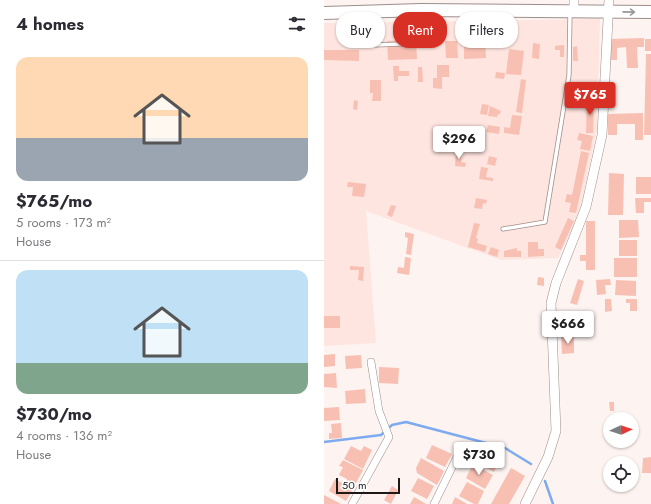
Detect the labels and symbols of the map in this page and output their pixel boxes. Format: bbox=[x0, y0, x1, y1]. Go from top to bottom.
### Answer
one-way arrow bbox=[622, 8, 635, 16]
pin: $765 bbox=[566, 82, 614, 116]
pin: $296 bbox=[435, 126, 483, 160]
pin: $666 bbox=[544, 311, 592, 345]
north arrow bbox=[603, 412, 639, 448]
pin: $730 bbox=[455, 442, 503, 476]
scale bar bbox=[336, 476, 400, 495]

